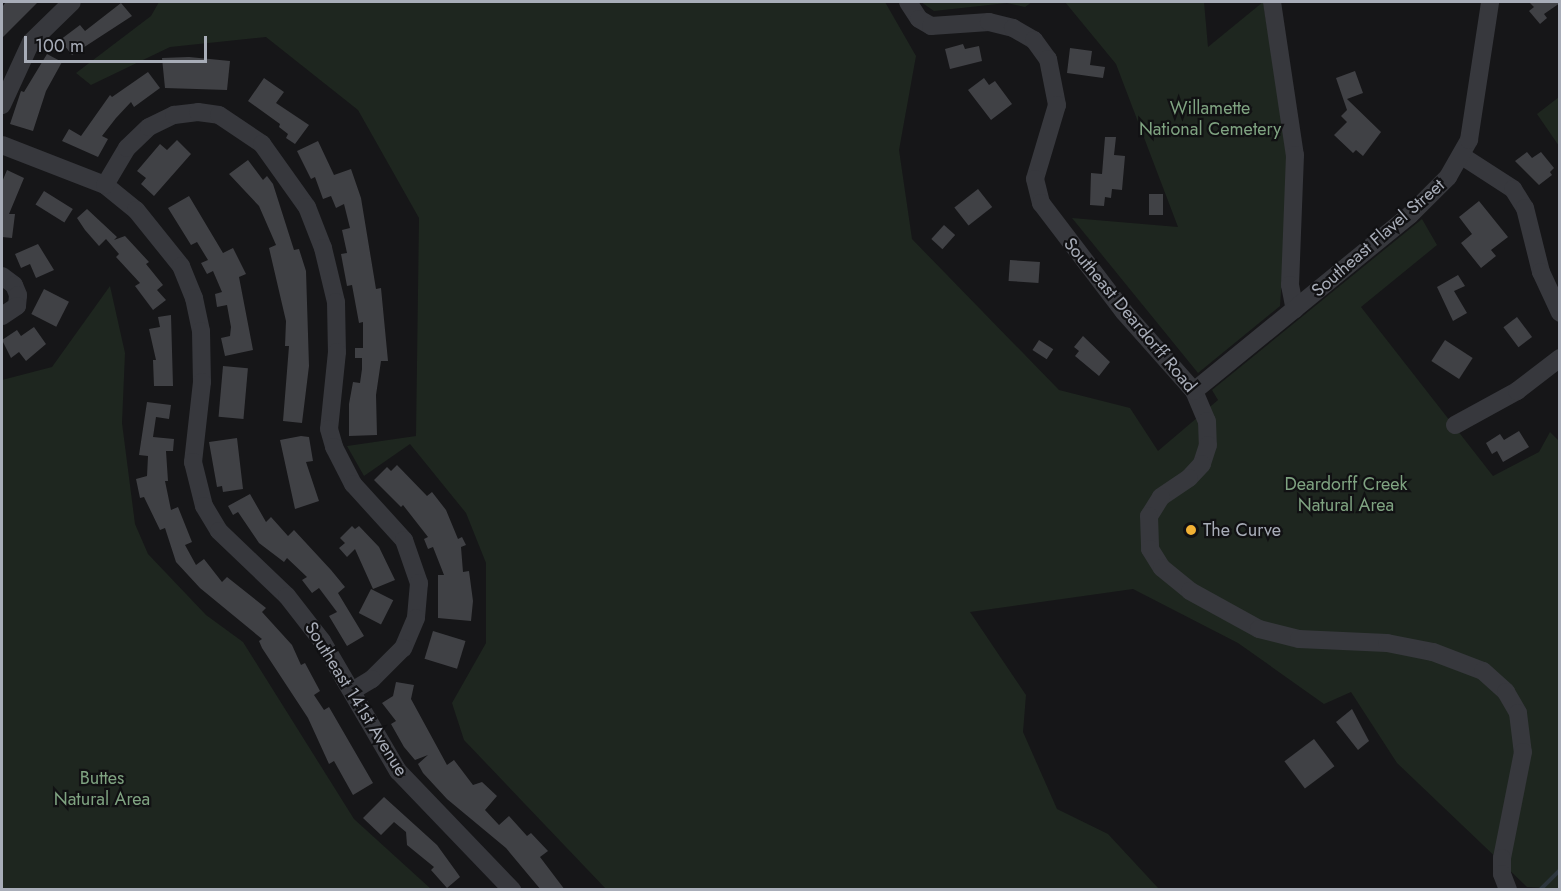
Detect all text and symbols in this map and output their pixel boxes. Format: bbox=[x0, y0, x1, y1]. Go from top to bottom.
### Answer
scale bar bbox=[27, 24, 210, 62]
text: 100 m bbox=[35, 33, 84, 59]
park label: Willamette National Cemetery bbox=[1139, 98, 1281, 140]
street label: Southeast Flavel Street bbox=[1307, 174, 1449, 302]
street label: Southeast Deardorff Road bbox=[1059, 233, 1201, 397]
park label: Deardorff Creek Natural Area bbox=[1285, 474, 1407, 516]
place label: The Curve bbox=[1203, 519, 1281, 541]
marker: The Curve bbox=[1184, 523, 1198, 537]
street label: Southeast 141st Avenue bbox=[300, 618, 412, 780]
park label: Buttes Natural Area bbox=[54, 768, 150, 810]

